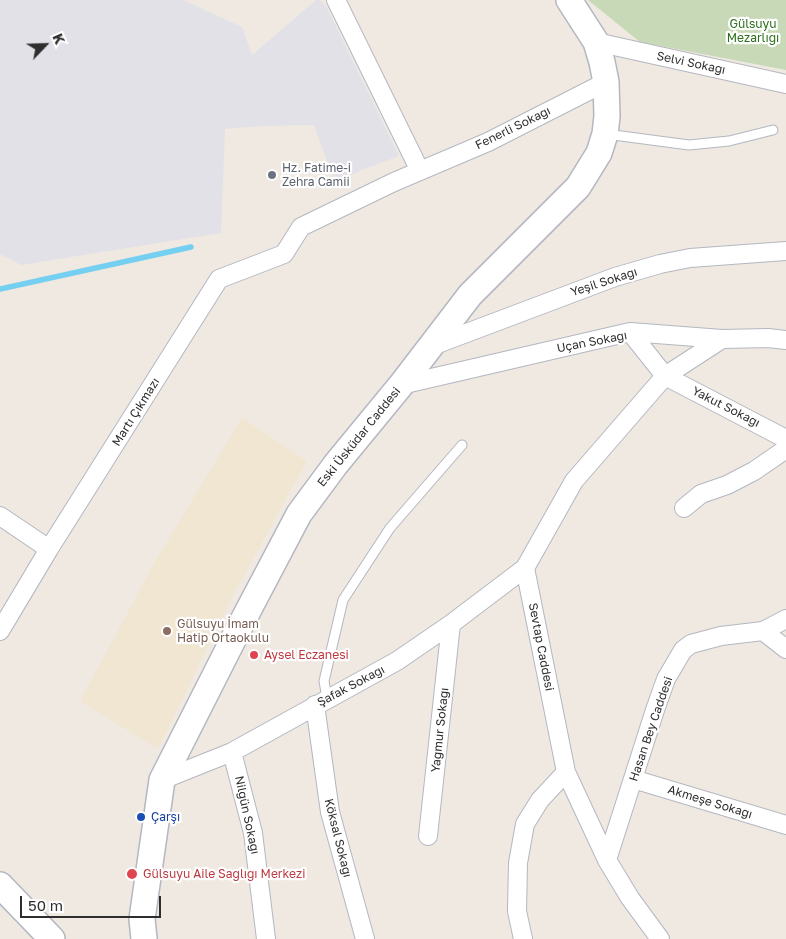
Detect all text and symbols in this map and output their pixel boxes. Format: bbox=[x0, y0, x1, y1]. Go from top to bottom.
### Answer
park label: Gülsuyu Mezarlığı bbox=[727, 17, 779, 45]
north arrow bbox=[20, 20, 70, 70]
text: K bbox=[49, 31, 69, 47]
street label: Selvi Sokağı bbox=[655, 49, 727, 77]
street label: Fenerli Sokağı bbox=[473, 104, 553, 152]
place label: Hz. Fatime-i Zehra Camii bbox=[282, 161, 351, 189]
marker: Hz. Fatime-i Zehra Camii bbox=[266, 169, 278, 181]
street label: Yeşil Sokağı bbox=[569, 264, 639, 300]
street label: Uçan Sokağı bbox=[556, 328, 628, 356]
street label: Martı Çıkmazı bbox=[109, 375, 163, 449]
street label: Eski Üsküdar Caddesi bbox=[314, 384, 404, 490]
street label: Yakut Sokağı bbox=[690, 384, 762, 430]
street label: Sevtap Caddesi bbox=[525, 602, 557, 692]
place label: Gülsuyu İmam Hatip Ortaokulu bbox=[177, 617, 269, 645]
marker: Gülsuyu İmam Hatip Ortaokulu bbox=[161, 625, 173, 637]
place label: Aysel Eczanesi bbox=[264, 648, 349, 662]
marker: Aysel Eczanesi bbox=[248, 649, 260, 661]
street label: Şafak Sokağı bbox=[315, 662, 387, 710]
street label: Hasan Bey Caddesi bbox=[626, 675, 676, 783]
street label: Yağmur Sokağı bbox=[428, 687, 452, 773]
street label: Nilgün Sokağı bbox=[232, 774, 262, 856]
street label: Akmeşe Sokağı bbox=[666, 782, 754, 822]
street label: Köksal Sokağı bbox=[321, 797, 355, 879]
place label: Çarşı bbox=[151, 810, 180, 824]
marker: Çarşı bbox=[135, 811, 147, 823]
marker: Gülsuyu Aile Sağlığı Merkezi bbox=[125, 867, 139, 881]
place label: Gülsuyu Aile Sağlığı Merkezi bbox=[143, 867, 305, 881]
scale bar bbox=[22, 886, 164, 918]
text: 50 m bbox=[28, 896, 63, 914]

